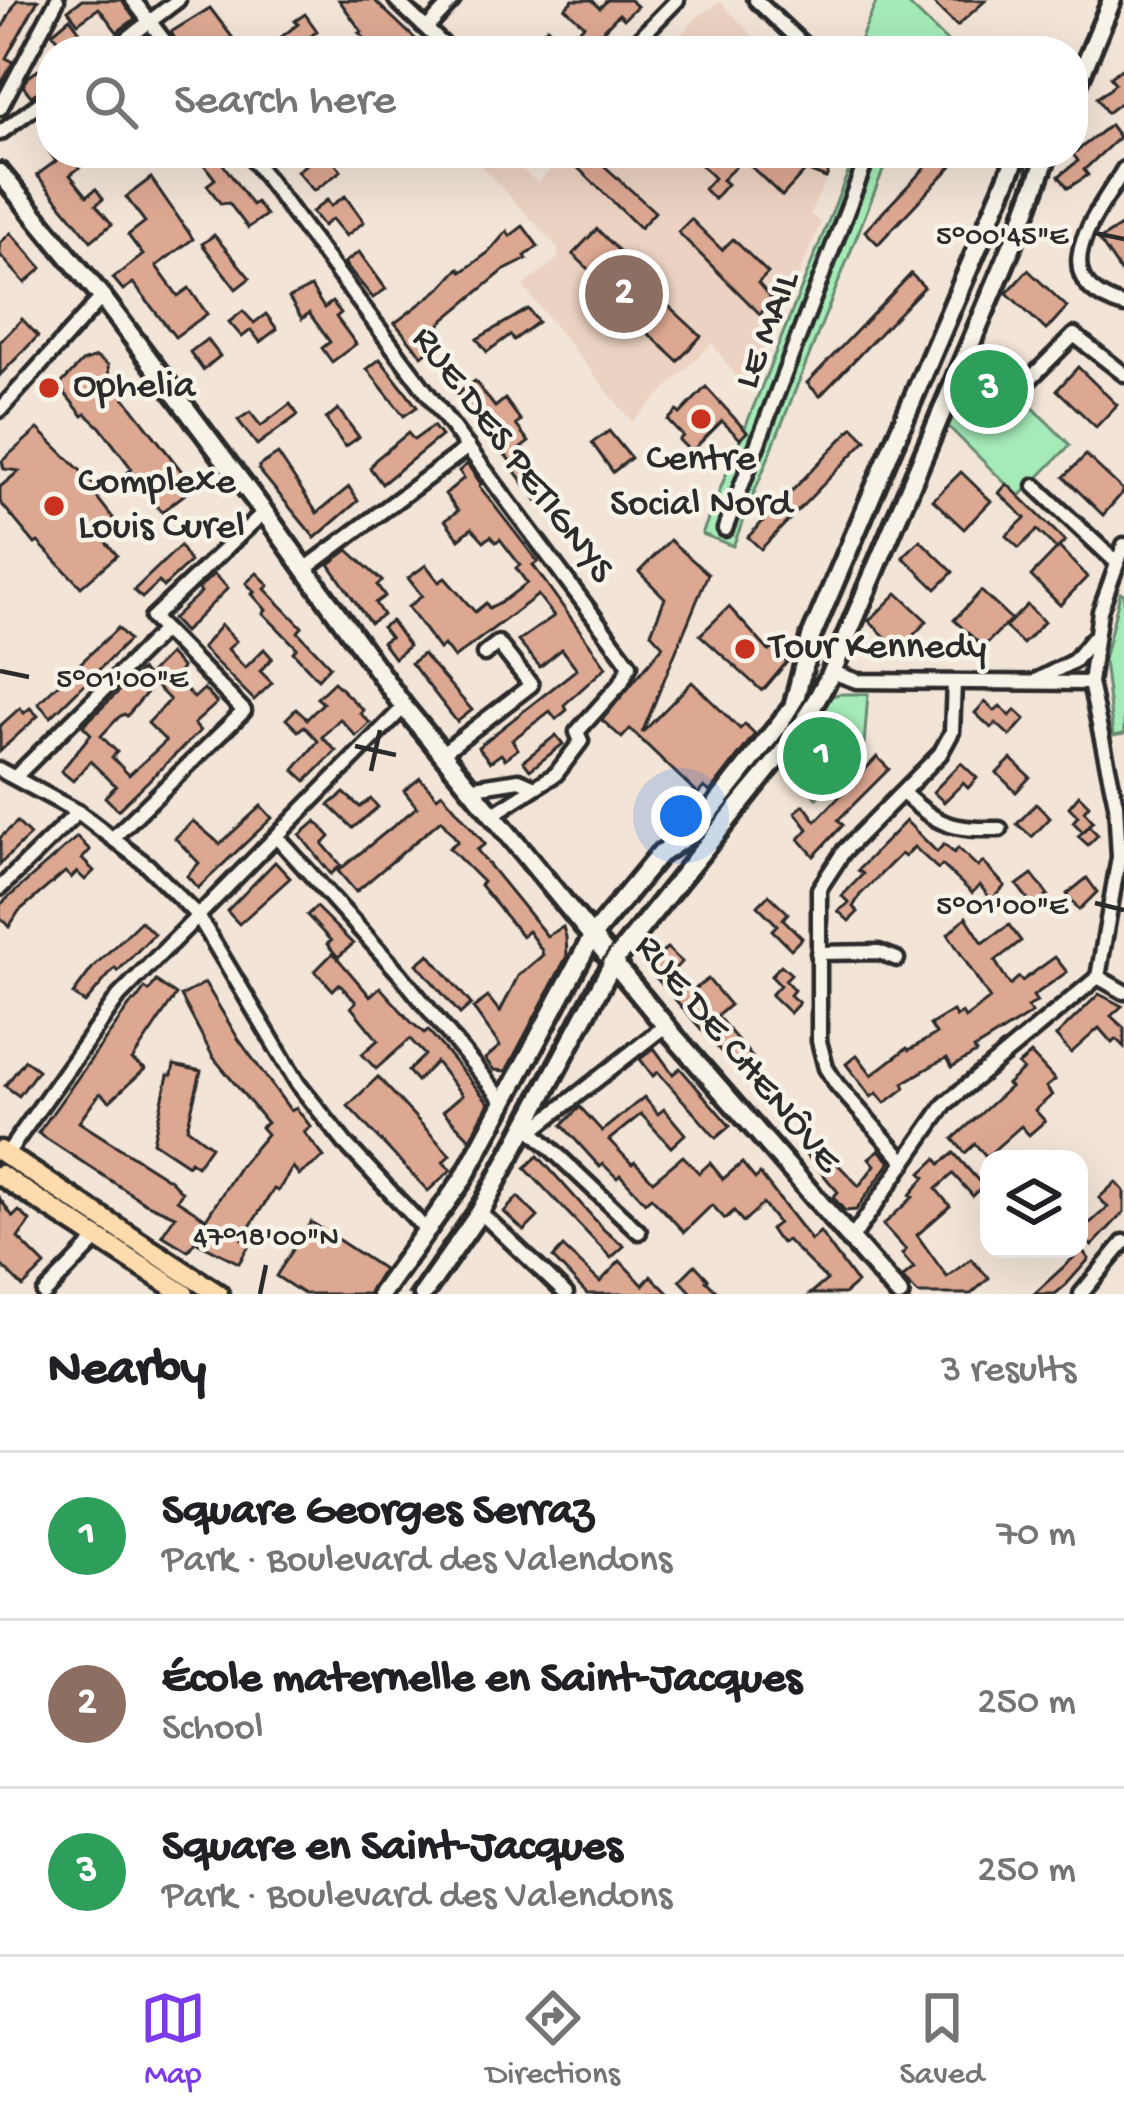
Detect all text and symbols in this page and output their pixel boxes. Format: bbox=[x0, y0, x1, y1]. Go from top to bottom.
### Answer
search box bbox=[36, 36, 1088, 168]
icon: search bbox=[78, 69, 144, 135]
text: Search here bbox=[174, 76, 396, 129]
text: 5°00'45"E bbox=[936, 221, 1069, 256]
pin: 2 bbox=[585, 249, 663, 339]
street label: LE MAIL bbox=[726, 264, 813, 396]
street label: RUE DES PETIGNYS bbox=[399, 318, 623, 594]
pin: 3 bbox=[950, 344, 1028, 434]
place label: Ophelia bbox=[73, 365, 197, 411]
marker: Ophelia bbox=[36, 375, 62, 401]
marker: Centre Social Nord bbox=[688, 406, 714, 432]
place label: Centre Social Nord bbox=[610, 438, 795, 529]
place label: Complexe Louis Curel bbox=[78, 461, 245, 552]
marker: Complexe Louis Curel bbox=[41, 493, 67, 519]
place label: Tour Kennedy bbox=[767, 626, 986, 672]
marker: Tour Kennedy bbox=[732, 636, 758, 662]
text: 5°01'00"E bbox=[56, 664, 189, 699]
pin: 1 bbox=[783, 711, 861, 801]
your location bbox=[651, 786, 711, 846]
text: 5°01'00"E bbox=[936, 891, 1069, 926]
street label: RUE DE CHENÔVE bbox=[623, 926, 851, 1185]
map controls bbox=[980, 1150, 1088, 1258]
button: layers bbox=[980, 1150, 1088, 1258]
text: 47°18'00"N bbox=[193, 1222, 339, 1257]
text: Nearby bbox=[48, 1342, 206, 1402]
text: 3 results bbox=[941, 1349, 1076, 1395]
text: Square Georges Serraz bbox=[162, 1486, 593, 1539]
text: 1 bbox=[79, 1513, 95, 1559]
text: 70 m bbox=[997, 1513, 1076, 1559]
text: Park · Boulevard des Valendons bbox=[162, 1539, 672, 1585]
text: École maternelle en Saint-Jacques bbox=[162, 1654, 802, 1707]
text: 2 bbox=[77, 1681, 97, 1727]
text: 250 m bbox=[977, 1681, 1076, 1727]
text: School bbox=[162, 1707, 263, 1753]
text: Square en Saint-Jacques bbox=[162, 1822, 622, 1875]
text: 3 bbox=[77, 1849, 97, 1895]
text: 250 m bbox=[977, 1849, 1076, 1895]
text: Park · Boulevard des Valendons bbox=[162, 1875, 672, 1921]
tab: Map bbox=[140, 1985, 206, 2095]
tab: Directions bbox=[486, 1985, 620, 2095]
tab: Saved bbox=[900, 1985, 984, 2095]

